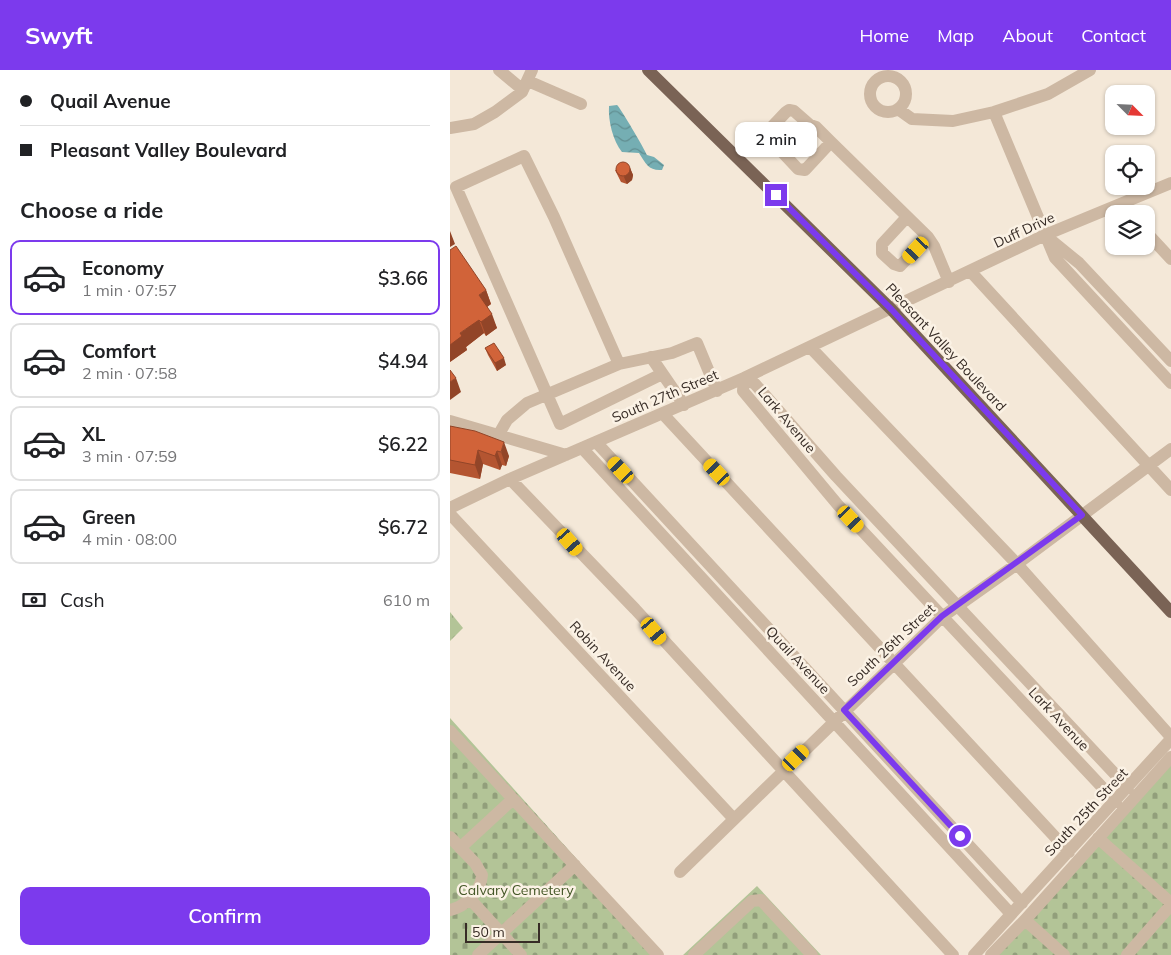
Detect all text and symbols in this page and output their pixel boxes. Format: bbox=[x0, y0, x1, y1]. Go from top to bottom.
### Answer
text: Swyft bbox=[25, 20, 93, 50]
text: Home bbox=[859, 24, 909, 47]
text: Map bbox=[937, 24, 974, 47]
text: About bbox=[1002, 24, 1053, 47]
text: Contact bbox=[1081, 24, 1146, 47]
north arrow bbox=[1105, 85, 1155, 135]
map controls bbox=[1105, 85, 1155, 255]
text: Quail Avenue bbox=[50, 89, 171, 113]
callout: 2 min bbox=[735, 122, 817, 158]
text: 2 min bbox=[755, 129, 797, 149]
text: Pleasant Valley Boulevard bbox=[50, 138, 287, 162]
button: locate bbox=[1105, 145, 1155, 195]
route end bbox=[765, 184, 787, 206]
text: Choose a ride bbox=[20, 196, 163, 224]
button: layers bbox=[1105, 205, 1155, 255]
street label: Duff Drive bbox=[991, 208, 1057, 252]
car bbox=[900, 234, 931, 266]
icon: car bbox=[22, 255, 67, 300]
text: Economy bbox=[82, 256, 164, 280]
text: $3.66 bbox=[378, 266, 428, 290]
street label: Pleasant Valley Boulevard bbox=[882, 279, 1010, 415]
text: 1 min · 07:57 bbox=[82, 280, 177, 300]
icon: car bbox=[22, 338, 67, 383]
text: Comfort bbox=[82, 339, 156, 363]
text: $4.94 bbox=[378, 349, 428, 373]
text: 2 min · 07:58 bbox=[82, 363, 177, 383]
street label: South 27th Street bbox=[609, 365, 721, 427]
street label: Lark Avenue bbox=[754, 383, 820, 457]
icon: car bbox=[22, 421, 67, 466]
text: XL bbox=[82, 422, 105, 446]
text: $6.22 bbox=[378, 432, 428, 456]
text: 3 min · 07:59 bbox=[82, 446, 177, 466]
car bbox=[605, 454, 636, 486]
car bbox=[701, 456, 732, 488]
car bbox=[835, 503, 866, 535]
icon: car bbox=[22, 504, 67, 549]
text: Green bbox=[82, 505, 136, 529]
text: $6.72 bbox=[378, 515, 428, 539]
car bbox=[554, 526, 585, 558]
text: 4 min · 08:00 bbox=[82, 529, 177, 549]
icon: cash bbox=[20, 586, 48, 614]
text: Cash bbox=[60, 588, 105, 612]
text: 610 m bbox=[383, 590, 430, 610]
street label: South 26th Street bbox=[843, 600, 939, 690]
car bbox=[638, 615, 669, 647]
street label: Robin Avenue bbox=[566, 617, 640, 695]
street label: Quail Avenue bbox=[762, 622, 834, 698]
street label: Lark Avenue bbox=[1025, 683, 1093, 755]
car bbox=[780, 742, 812, 774]
street label: South 25th Street bbox=[1041, 764, 1131, 860]
route start bbox=[949, 825, 971, 847]
park label: Calvary Cemetery bbox=[458, 881, 574, 899]
button: Confirm bbox=[20, 887, 430, 945]
scale bar bbox=[465, 920, 540, 943]
text: 50 m bbox=[472, 923, 505, 941]

